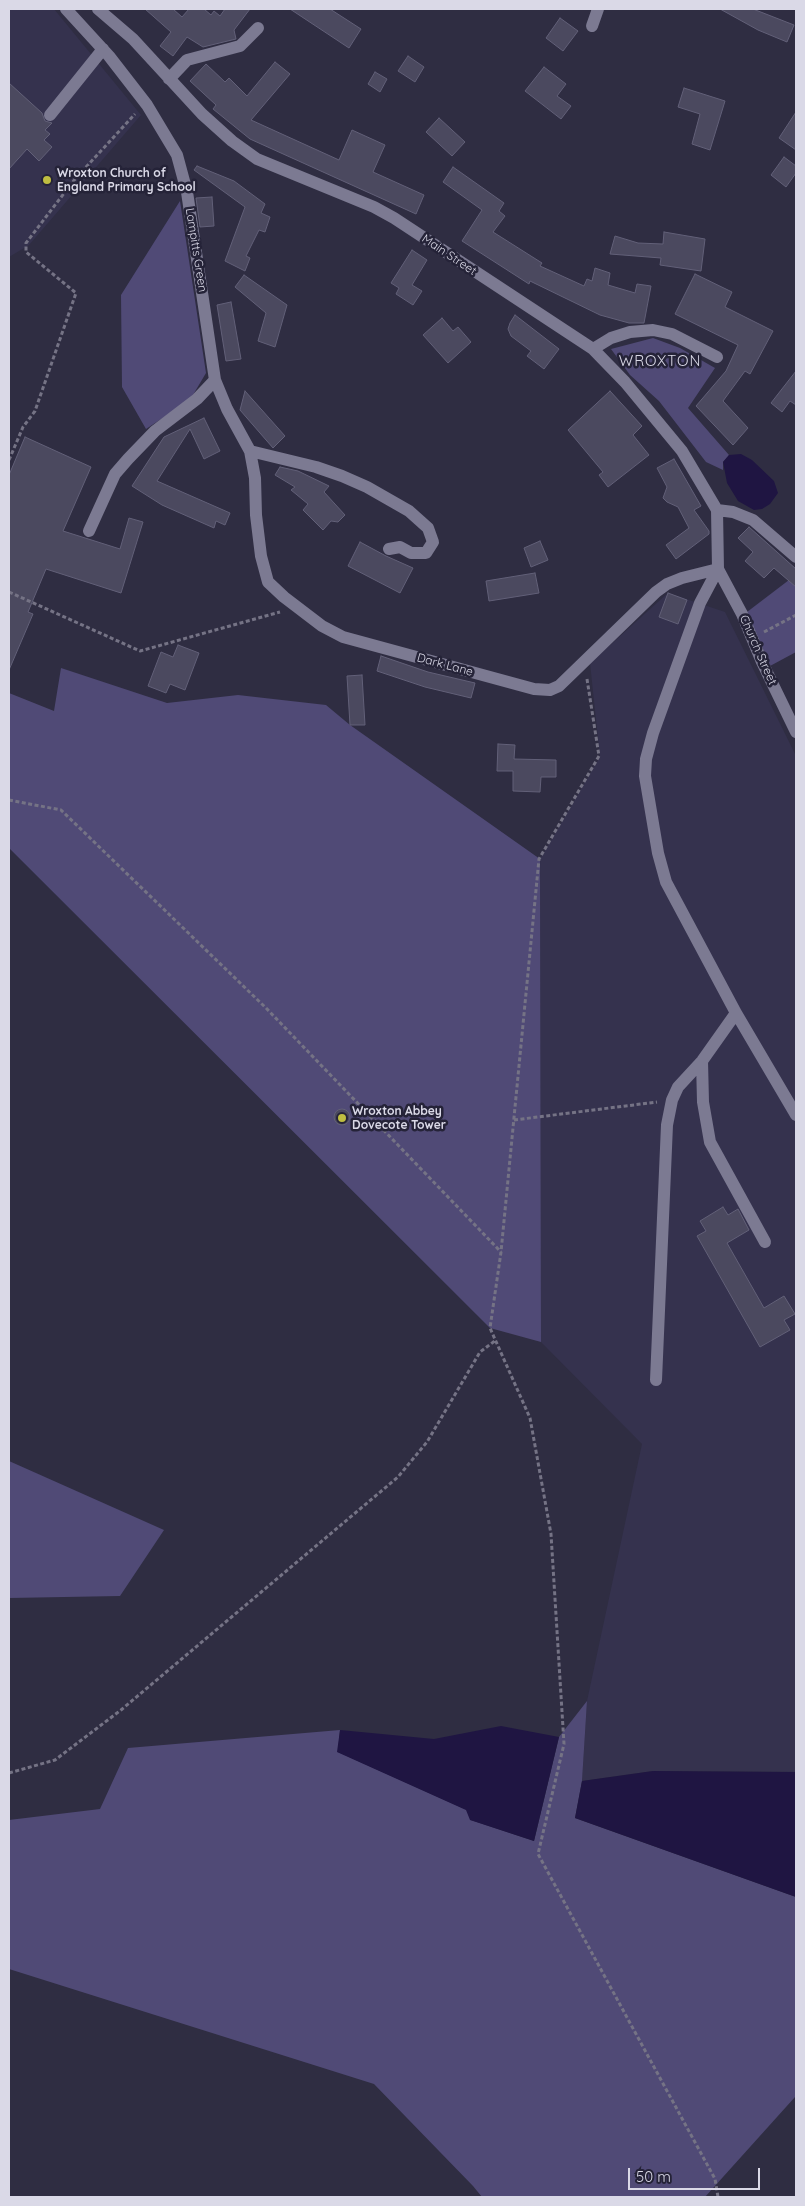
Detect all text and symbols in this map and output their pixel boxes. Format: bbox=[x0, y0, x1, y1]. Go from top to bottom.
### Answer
place label: Wroxton Church of England Primary School bbox=[57, 166, 196, 194]
marker: Wroxton Church of England Primary School bbox=[41, 174, 53, 186]
street label: Lampitts Green bbox=[182, 207, 210, 293]
street label: Main Street bbox=[419, 231, 479, 279]
district label: WROXTON bbox=[618, 352, 702, 370]
street label: Church Street bbox=[736, 613, 780, 687]
street label: Dark Lane bbox=[415, 651, 475, 679]
place label: Wroxton Abbey Dovecote Tower bbox=[352, 1104, 446, 1132]
marker: Wroxton Abbey Dovecote Tower bbox=[336, 1112, 348, 1124]
scale bar bbox=[630, 2158, 762, 2190]
text: 50 m bbox=[636, 2167, 671, 2186]

